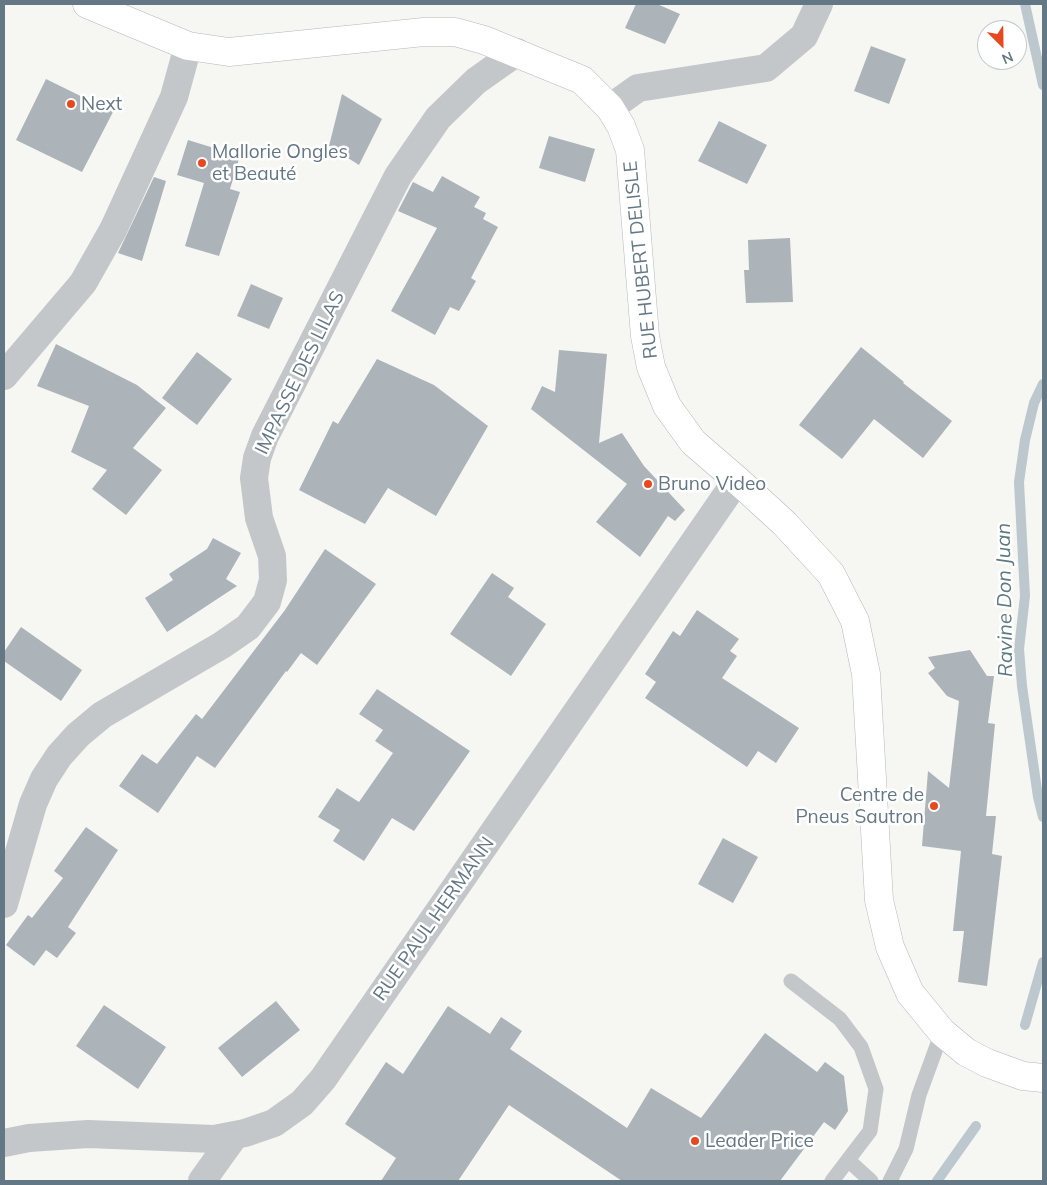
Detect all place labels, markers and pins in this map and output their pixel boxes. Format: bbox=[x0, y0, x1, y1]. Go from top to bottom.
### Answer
place label: Next bbox=[81, 93, 122, 115]
marker: Next bbox=[65, 98, 77, 110]
place label: Mallorie Ongles et Beauté bbox=[212, 141, 348, 185]
marker: Mallorie Ongles et Beauté bbox=[196, 157, 208, 169]
place label: Bruno Video bbox=[658, 473, 766, 495]
marker: Bruno Video bbox=[642, 478, 654, 490]
place label: Centre de Pneus Sautron bbox=[795, 784, 924, 828]
marker: Centre de Pneus Sautron bbox=[928, 800, 940, 812]
place label: Leader Price bbox=[705, 1130, 814, 1152]
marker: Leader Price bbox=[689, 1135, 701, 1147]

